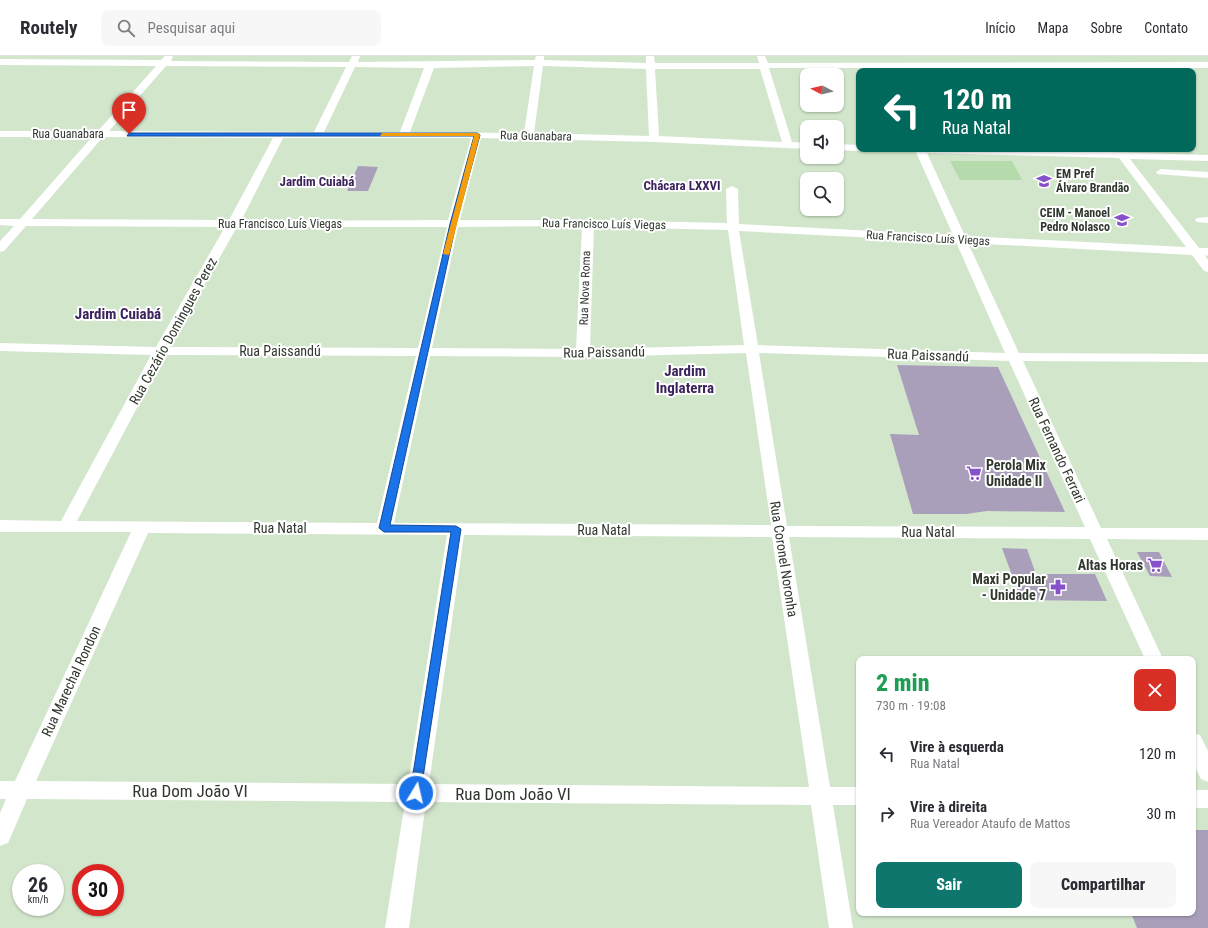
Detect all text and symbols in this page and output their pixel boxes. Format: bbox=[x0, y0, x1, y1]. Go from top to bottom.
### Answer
search box bbox=[101, 10, 381, 46]
text: Routely bbox=[20, 16, 77, 39]
icon: search bbox=[115, 17, 137, 39]
text: Pesquisar aqui bbox=[147, 19, 235, 37]
text: Início bbox=[985, 20, 1016, 36]
text: Mapa bbox=[1038, 20, 1068, 36]
text: Sobre bbox=[1090, 20, 1122, 36]
text: Contato bbox=[1144, 20, 1188, 36]
north arrow bbox=[800, 68, 844, 112]
map controls bbox=[800, 68, 844, 216]
text: 120 m bbox=[942, 83, 1012, 116]
icon: left bbox=[876, 84, 928, 136]
pin bbox=[112, 93, 146, 134]
icon: arrive bbox=[118, 99, 140, 121]
text: Rua Natal bbox=[942, 117, 1011, 138]
button: sound bbox=[800, 120, 844, 164]
street label: Rua Guanabara bbox=[32, 127, 104, 141]
street label: Rua Guanabara bbox=[500, 128, 572, 144]
place label: EM Pref Álvaro Brandão bbox=[1056, 167, 1129, 195]
button: search bbox=[800, 172, 844, 216]
school or university icon: EM Pref Álvaro Brandão bbox=[1035, 172, 1053, 190]
district label: Jardim Cuiabá bbox=[280, 174, 354, 189]
district label: Chácara LXXVI bbox=[643, 178, 721, 193]
place label: CEIM - Manoel Pedro Nolasco bbox=[1040, 206, 1110, 234]
school or university icon: CEIM - Manoel Pedro Nolasco bbox=[1113, 211, 1131, 229]
street label: Rua Francisco Luís Viegas bbox=[542, 216, 666, 232]
street label: Rua Francisco Luís Viegas bbox=[218, 217, 342, 231]
street label: Rua Francisco Luís Viegas bbox=[866, 228, 990, 248]
street label: Rua Nova Roma bbox=[577, 250, 593, 326]
street label: Rua Cezário Domingues Perez bbox=[126, 255, 220, 407]
district label: Jardim Cuiabá bbox=[75, 305, 161, 323]
street label: Rua Paissandú bbox=[239, 343, 321, 359]
street label: Rua Paissandú bbox=[563, 343, 645, 361]
street label: Rua Paissandú bbox=[887, 346, 969, 364]
district label: Jardim Inglaterra bbox=[656, 362, 714, 397]
street label: Rua Fernando Ferrari bbox=[1026, 395, 1088, 505]
place label: Perola Mix Unidade II bbox=[986, 457, 1046, 489]
supermarket icon: Perola Mix Unidade II bbox=[965, 464, 983, 482]
street label: Rua Coronel Noronha bbox=[767, 500, 801, 618]
street label: Rua Natal bbox=[253, 520, 307, 536]
street label: Rua Natal bbox=[577, 522, 631, 538]
street label: Rua Natal bbox=[901, 524, 955, 540]
supermarket icon: Altas Horas bbox=[1146, 556, 1164, 574]
place label: Altas Horas bbox=[1078, 557, 1143, 573]
place label: Maxi Popular - Unidade 7 bbox=[972, 571, 1046, 603]
pharmacy icon: Maxi Popular - Unidade 7 bbox=[1049, 578, 1067, 596]
street label: Rua Marechal Rondon bbox=[38, 623, 104, 739]
text: 2 min bbox=[876, 669, 930, 697]
button: close bbox=[1134, 669, 1176, 711]
text: 730 m · 19:08 bbox=[876, 698, 946, 713]
text: Vire à esquerda bbox=[910, 738, 1004, 756]
icon: left bbox=[876, 743, 898, 765]
text: 120 m bbox=[1139, 745, 1176, 763]
text: Rua Natal bbox=[910, 756, 960, 771]
position arrow bbox=[395, 772, 437, 814]
street label: Rua Dom João VI bbox=[132, 781, 248, 801]
street label: Rua Dom João VI bbox=[455, 784, 571, 804]
text: Vire à direita bbox=[910, 798, 987, 816]
icon: right bbox=[876, 803, 898, 825]
text: 30 m bbox=[1146, 805, 1176, 823]
text: Rua Vereador Ataufo de Mattos bbox=[910, 816, 1071, 831]
button: Sair bbox=[876, 862, 1022, 908]
button: Compartilhar bbox=[1030, 862, 1176, 908]
speed limit sign: 30 bbox=[72, 864, 124, 916]
text: 26 bbox=[28, 873, 48, 897]
text: km/h bbox=[28, 894, 48, 905]

